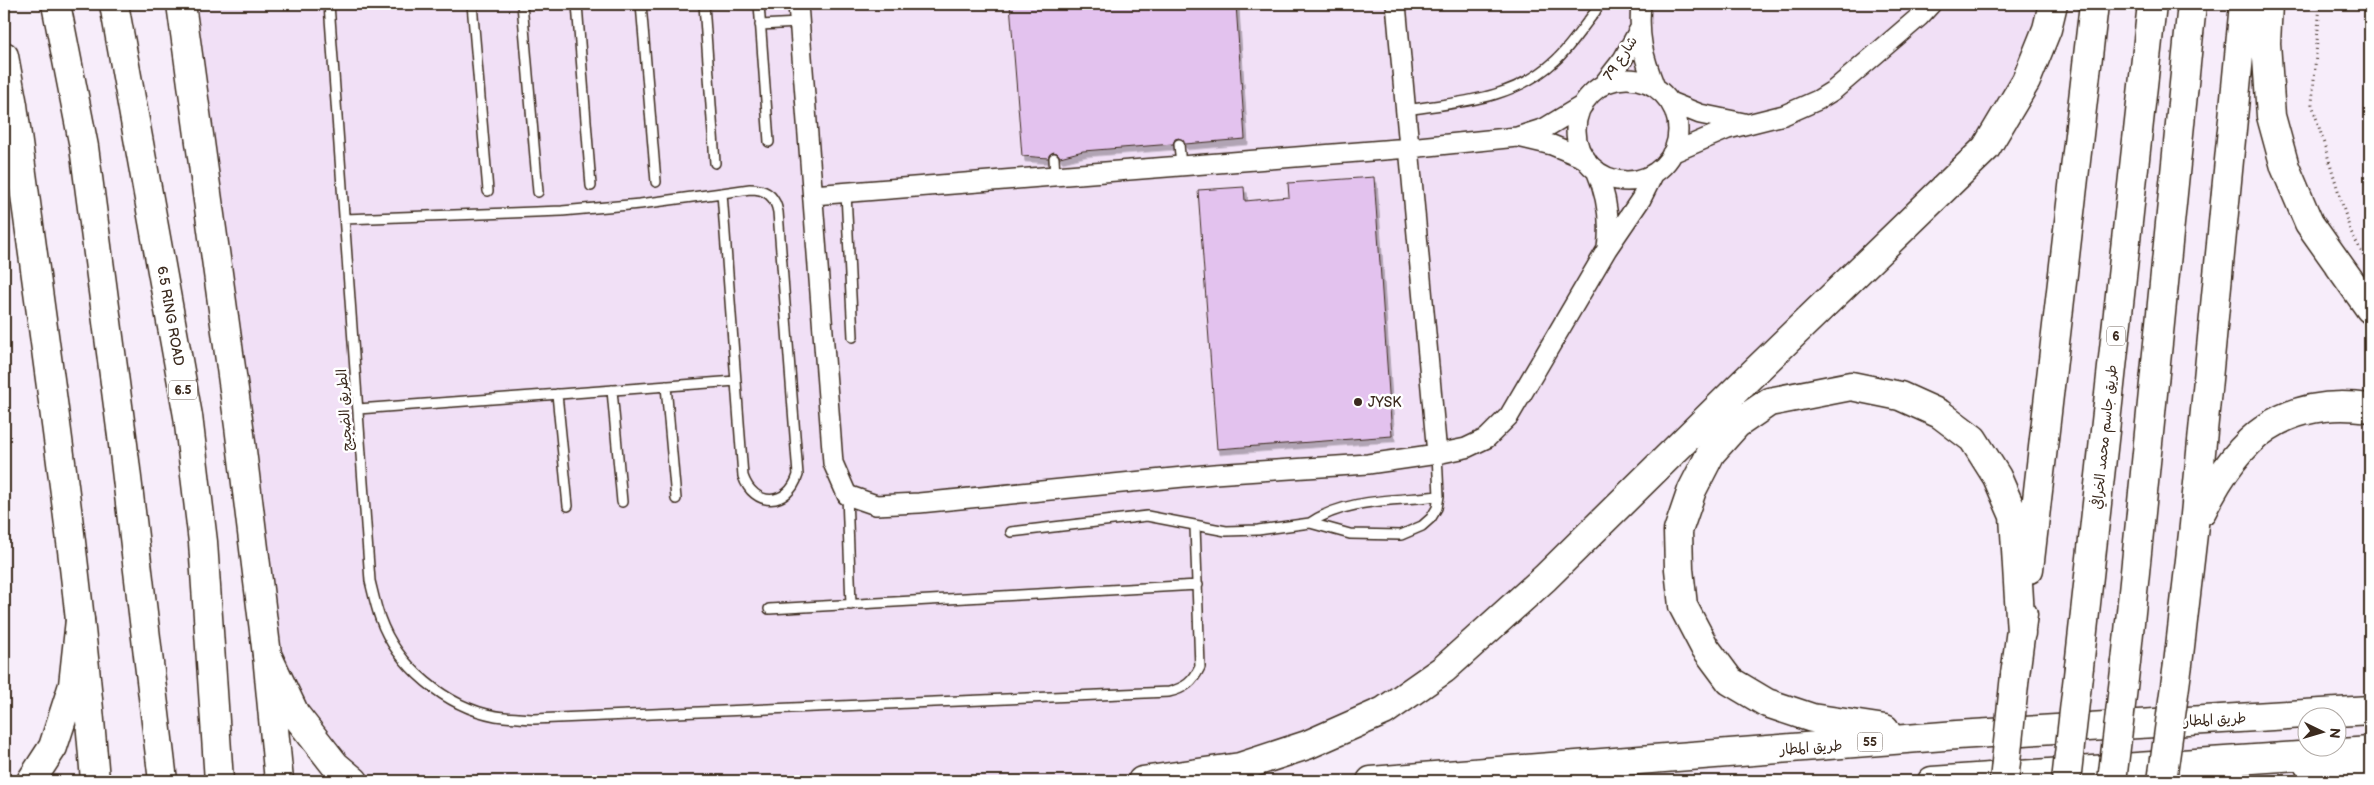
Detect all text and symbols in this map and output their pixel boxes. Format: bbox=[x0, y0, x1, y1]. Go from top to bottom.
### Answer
street label: شارع 79 bbox=[1600, 33, 1642, 84]
street label: 6.5 RING ROAD bbox=[153, 265, 188, 367]
road number: 6 bbox=[2107, 326, 2125, 346]
street label: طريق جاسم محمد الخرافي bbox=[2088, 364, 2123, 510]
street label: الطريق الضجيج bbox=[333, 368, 357, 452]
road number: 6.5 bbox=[169, 380, 197, 400]
place label: JYSK bbox=[1368, 394, 1402, 411]
marker: JYSK bbox=[1352, 396, 1364, 408]
north arrow bbox=[2296, 708, 2346, 758]
street label: طريق المطار bbox=[2182, 709, 2247, 730]
text: N bbox=[2326, 727, 2343, 739]
road number: 55 bbox=[1858, 732, 1882, 752]
street label: طريق المطار bbox=[1778, 737, 1843, 758]

